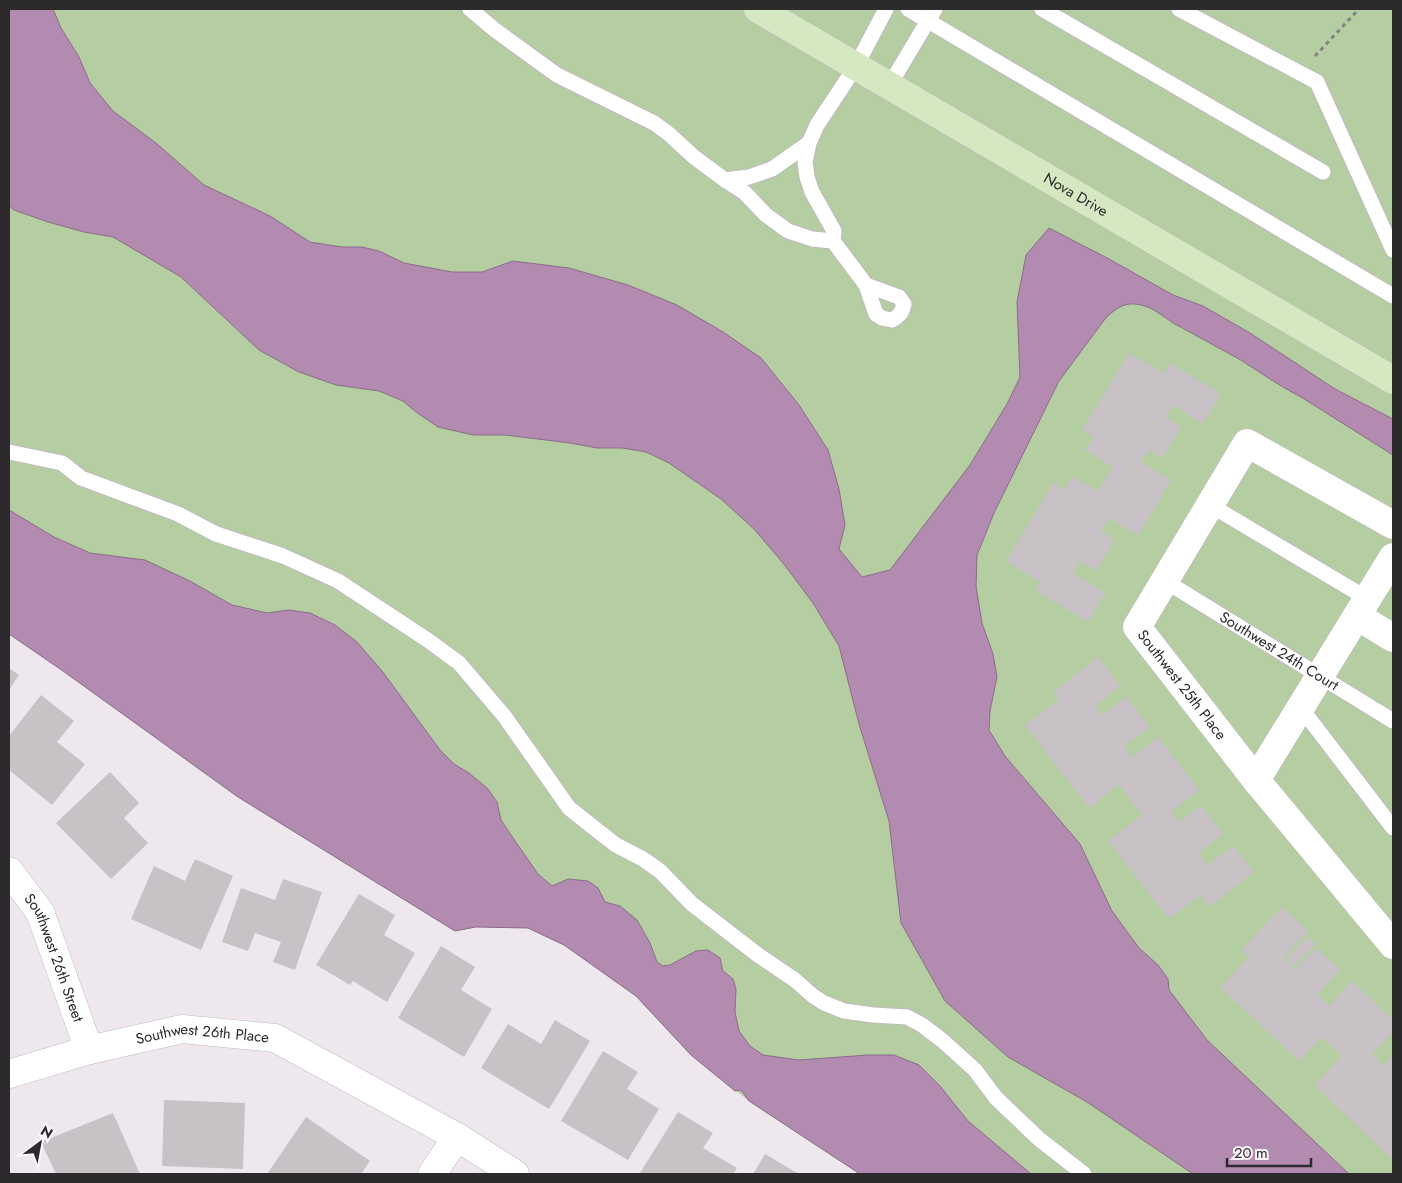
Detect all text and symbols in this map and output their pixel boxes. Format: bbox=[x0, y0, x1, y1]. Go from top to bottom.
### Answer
street label: Nova Drive bbox=[1039, 167, 1112, 222]
street label: Southwest 24th Court bbox=[1215, 606, 1343, 696]
street label: Southwest 25th Place bbox=[1132, 625, 1232, 745]
street label: Southwest 26th Street bbox=[19, 889, 89, 1025]
street label: Southwest 26th Place bbox=[134, 1018, 270, 1050]
north arrow bbox=[15, 1118, 65, 1168]
text: N bbox=[37, 1121, 57, 1143]
scale bar bbox=[1227, 1136, 1311, 1168]
text: 20 m bbox=[1234, 1142, 1268, 1164]

